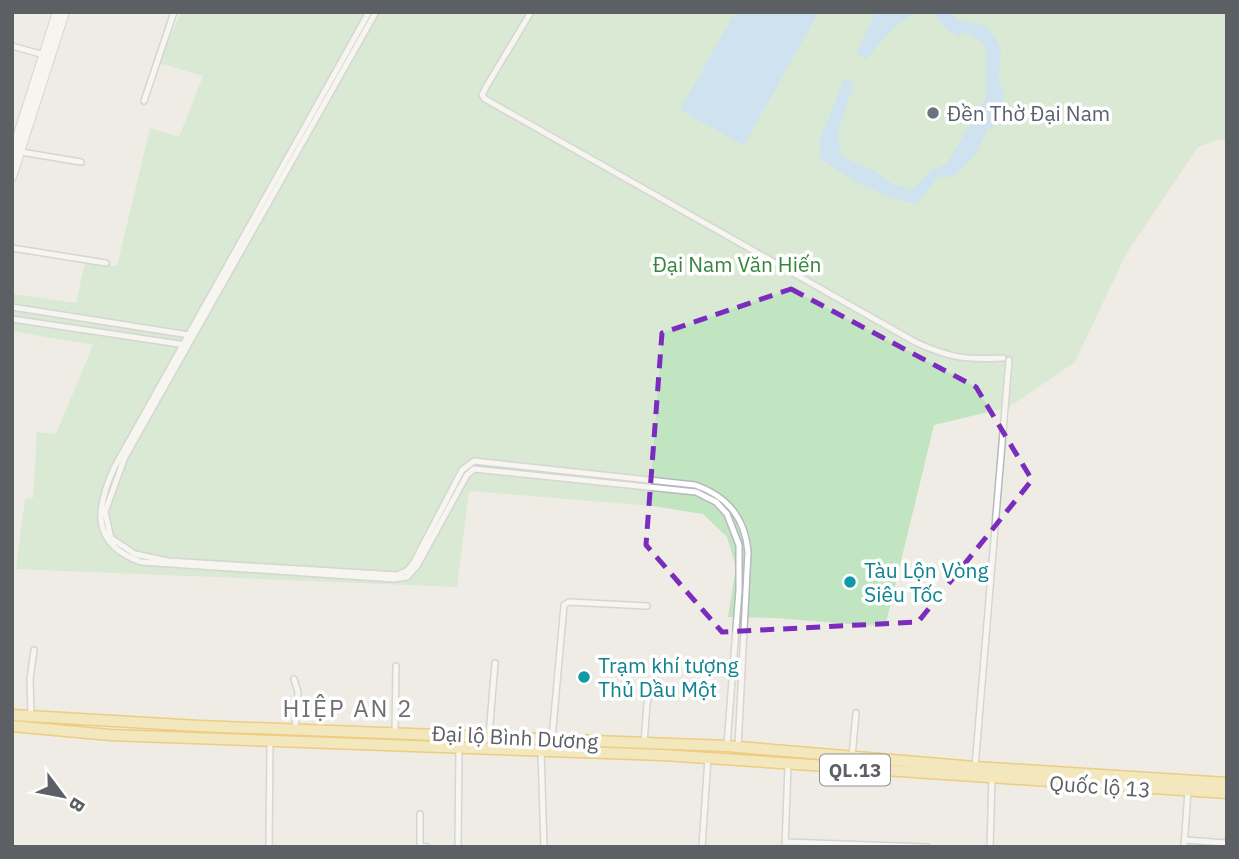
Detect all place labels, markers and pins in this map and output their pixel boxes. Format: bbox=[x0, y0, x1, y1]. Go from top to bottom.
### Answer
place label: Đền Thờ Đại Nam bbox=[947, 99, 1110, 127]
marker: Đền Thờ Đại Nam bbox=[925, 105, 941, 121]
place label: Tàu Lộn Vòng Siêu Tốc bbox=[864, 556, 989, 608]
marker: Tàu Lộn Vòng Siêu Tốc bbox=[842, 574, 858, 590]
place label: Trạm khí tượng Thủ Dầu Một bbox=[598, 651, 738, 703]
marker: Trạm khí tượng Thủ Dầu Một bbox=[576, 669, 592, 685]

